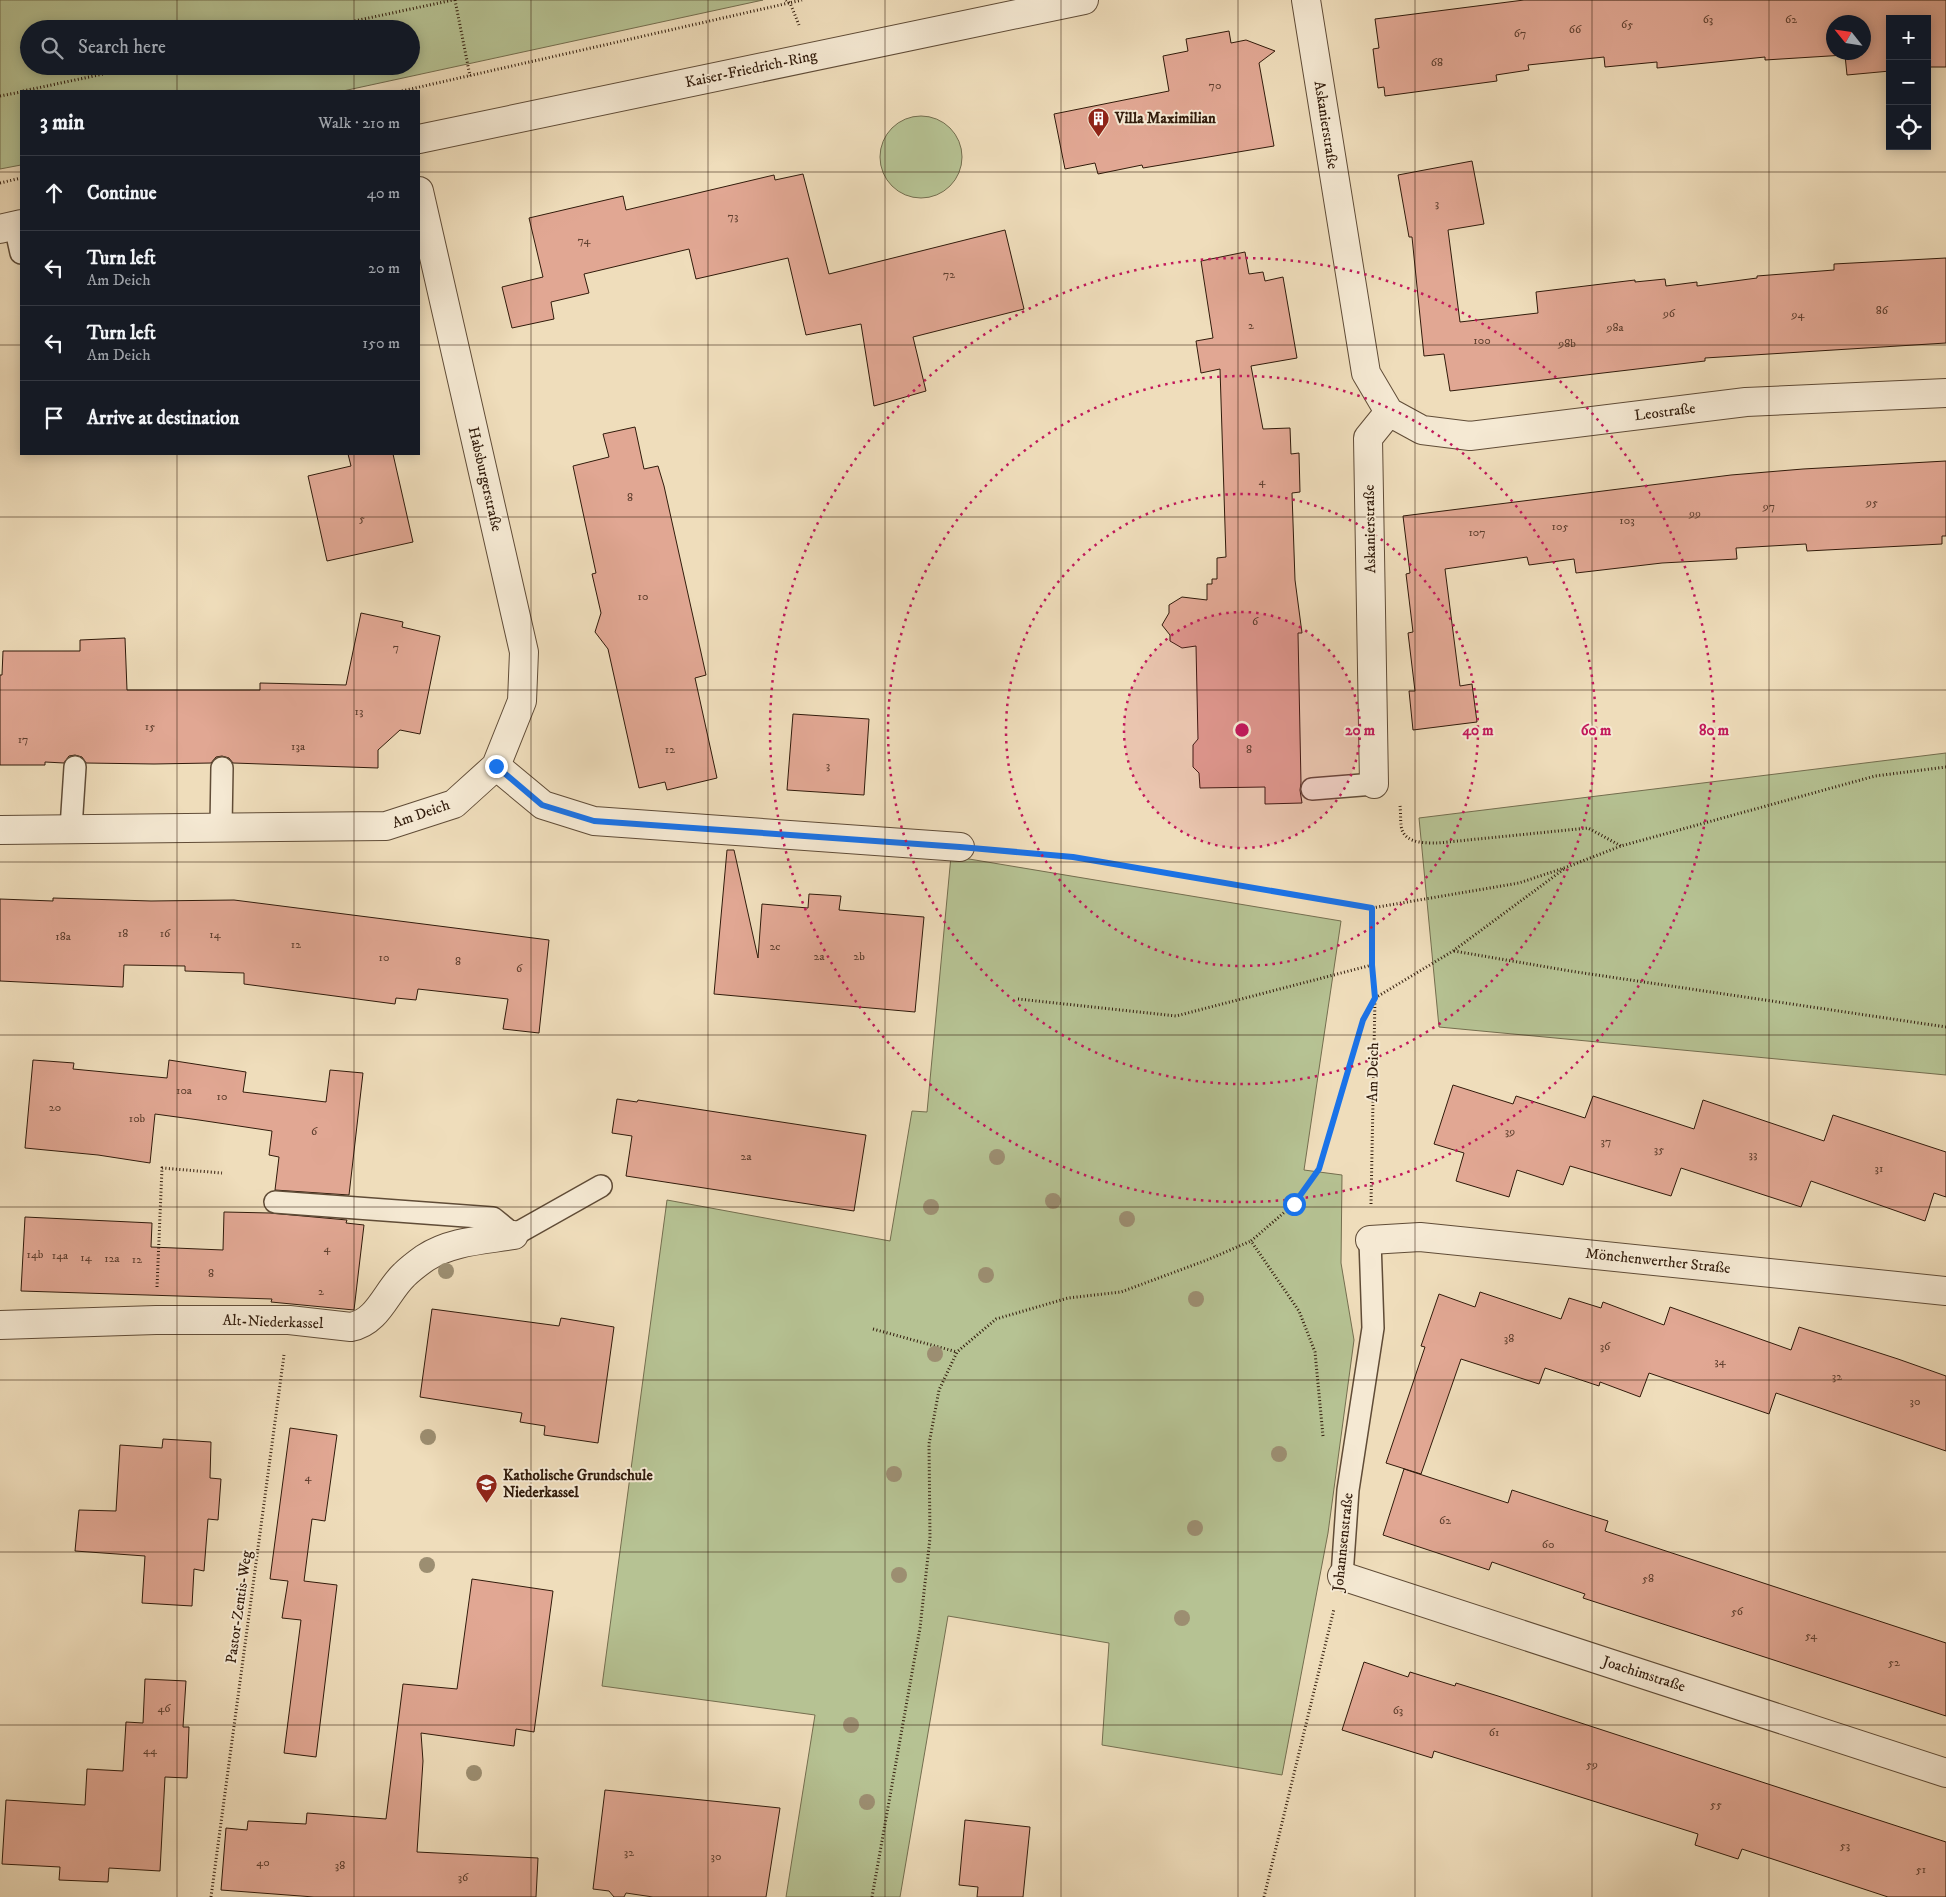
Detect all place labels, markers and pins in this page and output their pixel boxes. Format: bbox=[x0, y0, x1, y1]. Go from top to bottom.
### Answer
building icon: Villa Maximilian bbox=[1087, 106, 1111, 137]
place label: Villa Maximilian bbox=[1114, 109, 1216, 128]
centre of rings bbox=[1233, 721, 1251, 739]
place label: Katholische Grundschule Niederkassel bbox=[503, 1466, 653, 1502]
school or university icon: Katholische Grundschule Niederkassel bbox=[475, 1472, 499, 1503]

